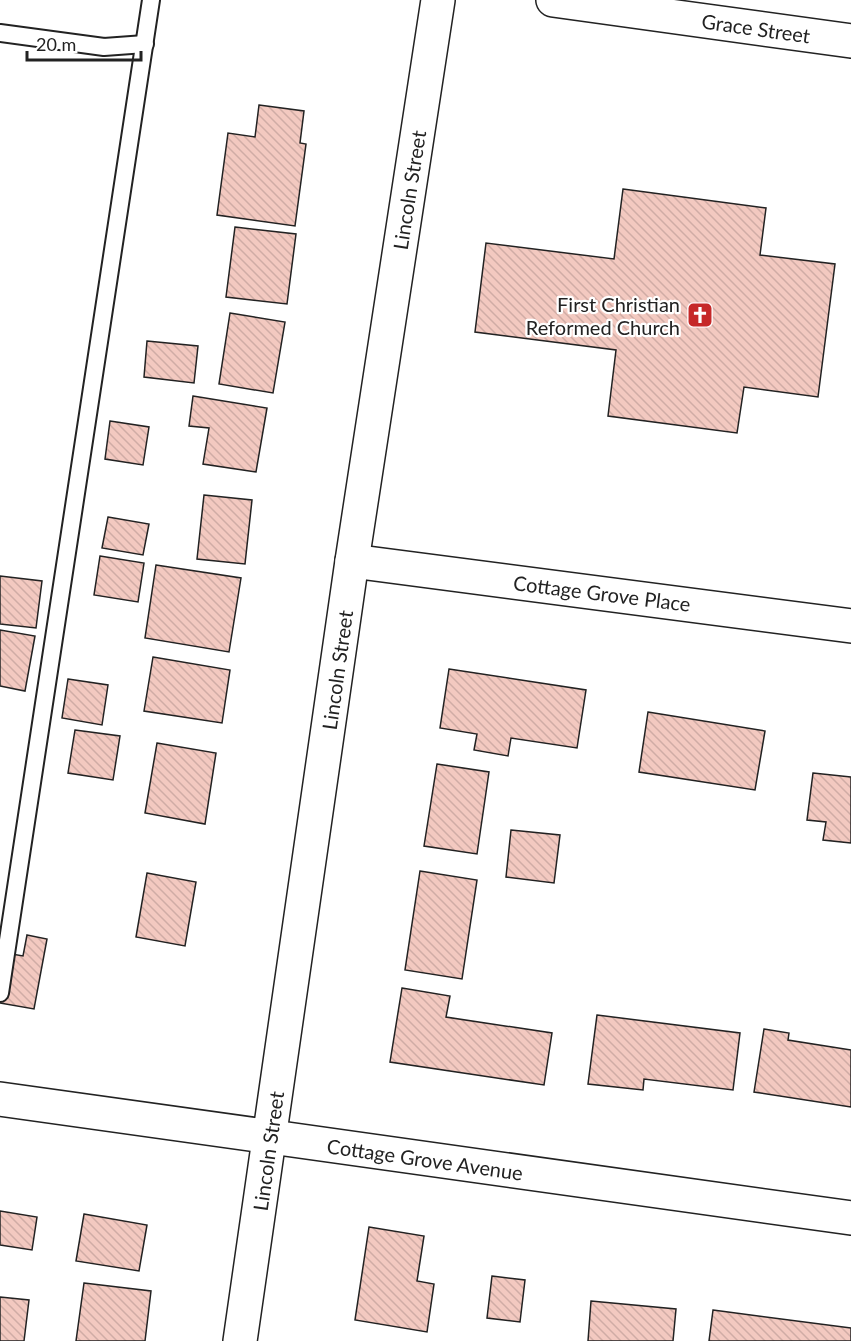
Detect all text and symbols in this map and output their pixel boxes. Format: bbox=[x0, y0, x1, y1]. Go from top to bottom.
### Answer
street label: Grace Street bbox=[700, 9, 812, 47]
scale bar bbox=[27, 24, 141, 62]
text: 20 m bbox=[36, 33, 76, 55]
street label: Lincoln Street bbox=[388, 129, 430, 251]
place label: First Christian Reformed Church bbox=[526, 292, 680, 339]
church icon: First Christian Reformed Church bbox=[685, 300, 715, 330]
street label: Cottage Grove Place bbox=[512, 570, 692, 616]
street label: Lincoln Street bbox=[317, 609, 357, 731]
street label: Lincoln Street bbox=[248, 1090, 288, 1212]
street label: Cottage Grove Avenue bbox=[326, 1133, 524, 1185]

